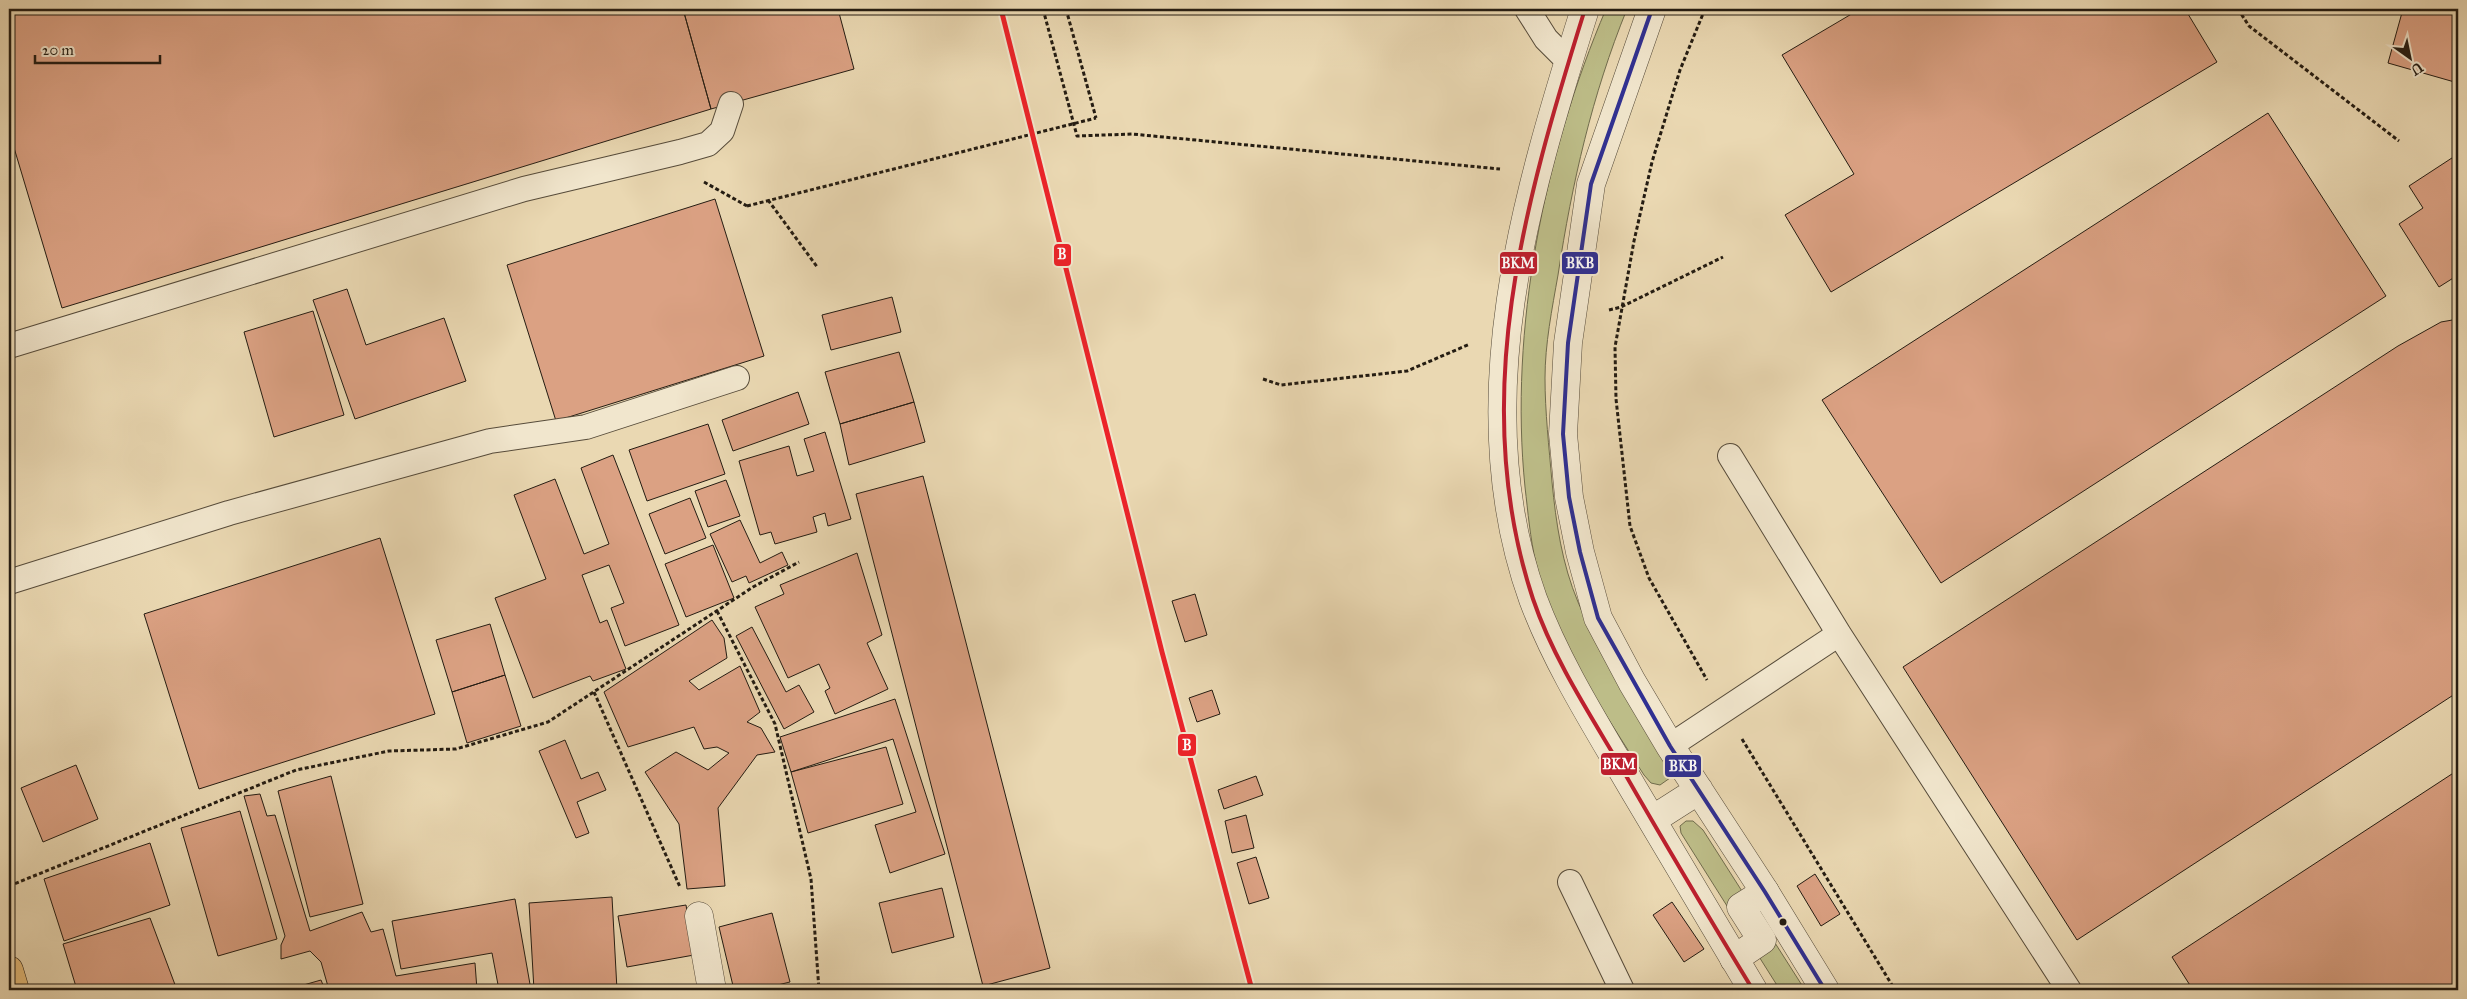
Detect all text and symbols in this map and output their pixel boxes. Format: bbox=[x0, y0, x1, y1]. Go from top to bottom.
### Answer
scale bar bbox=[35, 32, 160, 64]
north arrow bbox=[2384, 32, 2434, 82]
text: 20 m bbox=[42, 41, 74, 59]
text: U bbox=[2407, 58, 2426, 79]
line badge: B bbox=[1053, 243, 1072, 267]
text: B bbox=[1057, 246, 1067, 263]
line badge: BKM bbox=[1499, 251, 1538, 275]
line badge: BKB bbox=[1561, 251, 1599, 275]
text: BKM bbox=[1501, 255, 1535, 272]
text: BKB bbox=[1566, 255, 1594, 272]
line badge: B bbox=[1177, 733, 1197, 757]
text: B bbox=[1182, 737, 1192, 754]
line badge: BKM bbox=[1600, 752, 1638, 776]
line badge: BKB bbox=[1664, 754, 1702, 778]
text: BKM bbox=[1602, 756, 1636, 773]
text: BKB bbox=[1669, 758, 1697, 775]
unlabelled marker bbox=[1778, 917, 1788, 927]

